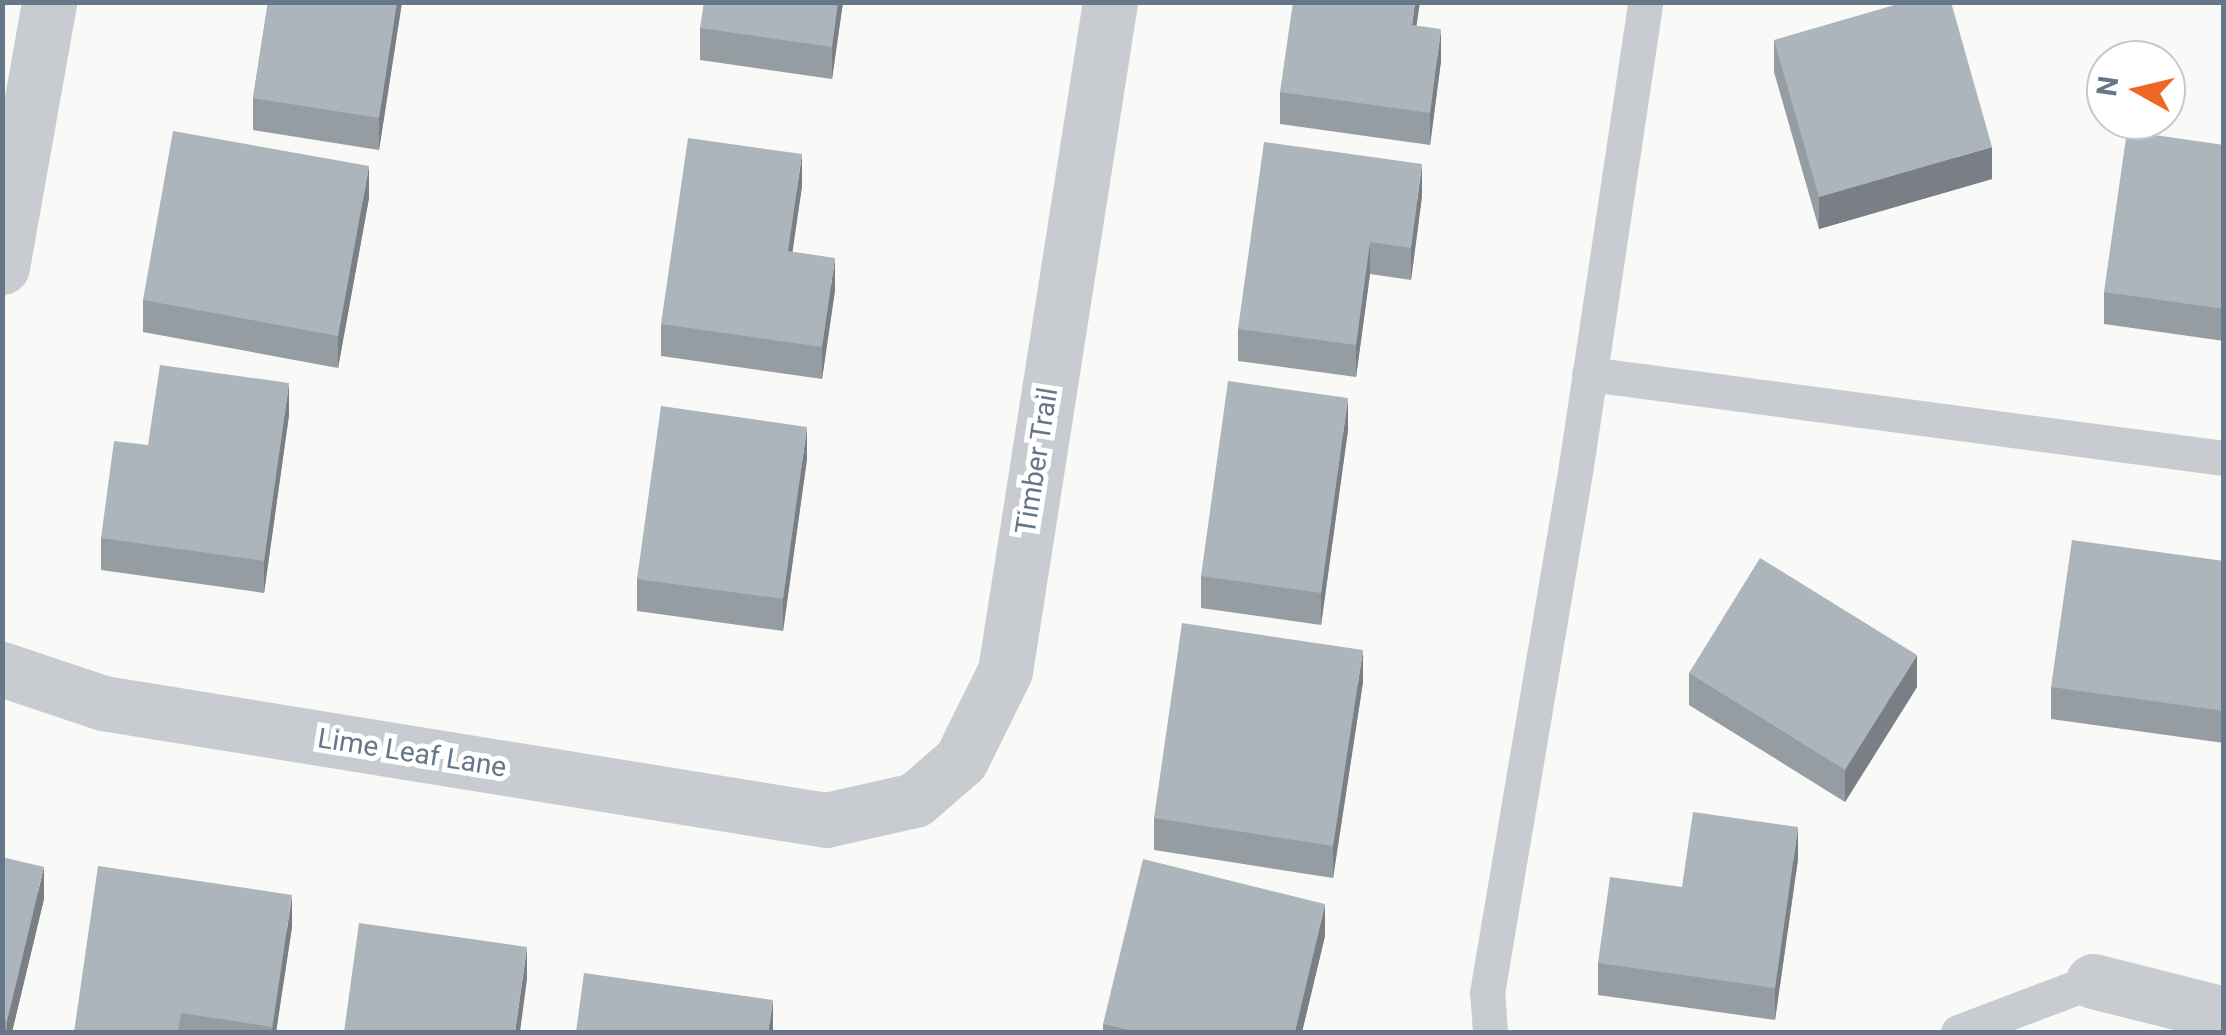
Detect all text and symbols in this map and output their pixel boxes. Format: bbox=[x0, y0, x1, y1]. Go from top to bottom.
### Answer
north arrow bbox=[2086, 40, 2186, 140]
text: N bbox=[2090, 74, 2125, 98]
street label: Timber Trail bbox=[1009, 385, 1065, 537]
street label: Lime Leaf Lane bbox=[315, 721, 509, 785]

